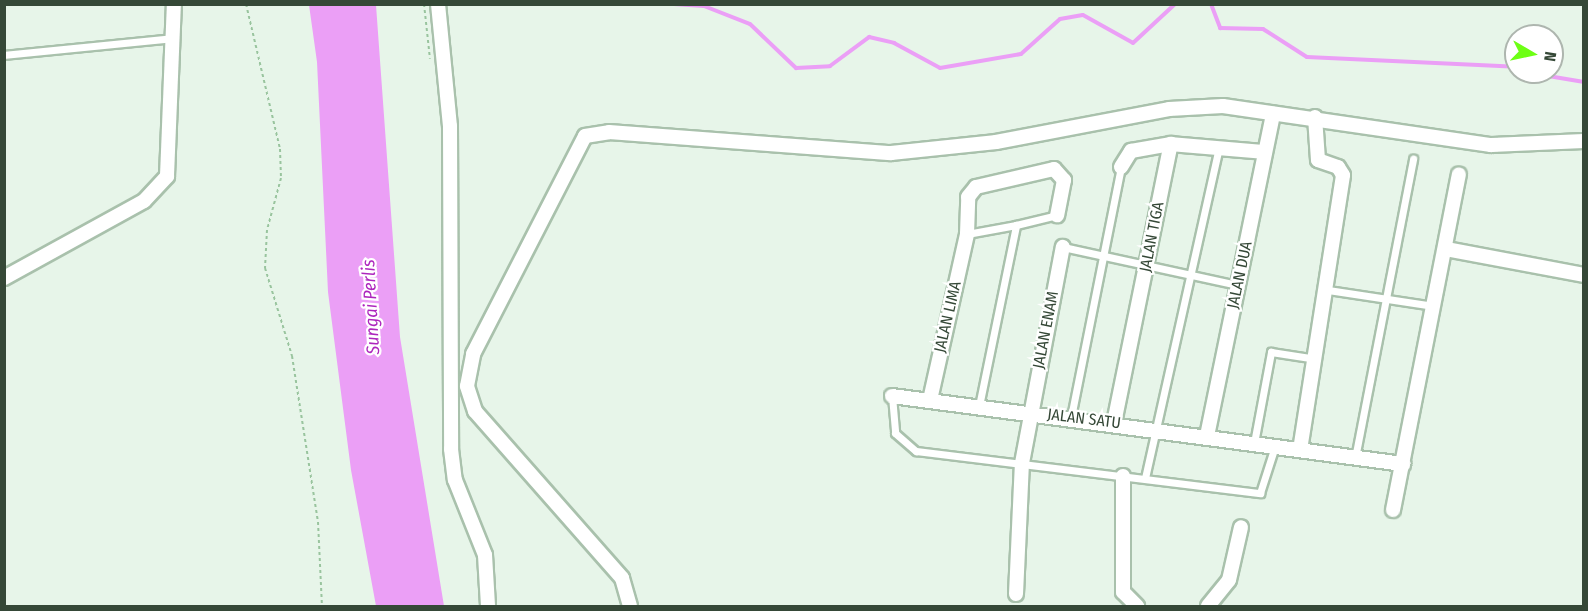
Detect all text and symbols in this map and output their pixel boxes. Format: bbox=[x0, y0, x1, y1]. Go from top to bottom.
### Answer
north arrow bbox=[1504, 24, 1564, 84]
text: N bbox=[1540, 50, 1560, 63]
street label: JALAN TIGA bbox=[1136, 200, 1168, 274]
street label: JALAN DUA bbox=[1223, 239, 1257, 311]
water label: Sungai Perlis bbox=[358, 259, 384, 355]
street label: JALAN LIMA bbox=[930, 279, 966, 355]
street label: JALAN ENAM bbox=[1029, 290, 1063, 370]
street label: JALAN SATU bbox=[1046, 405, 1122, 433]

